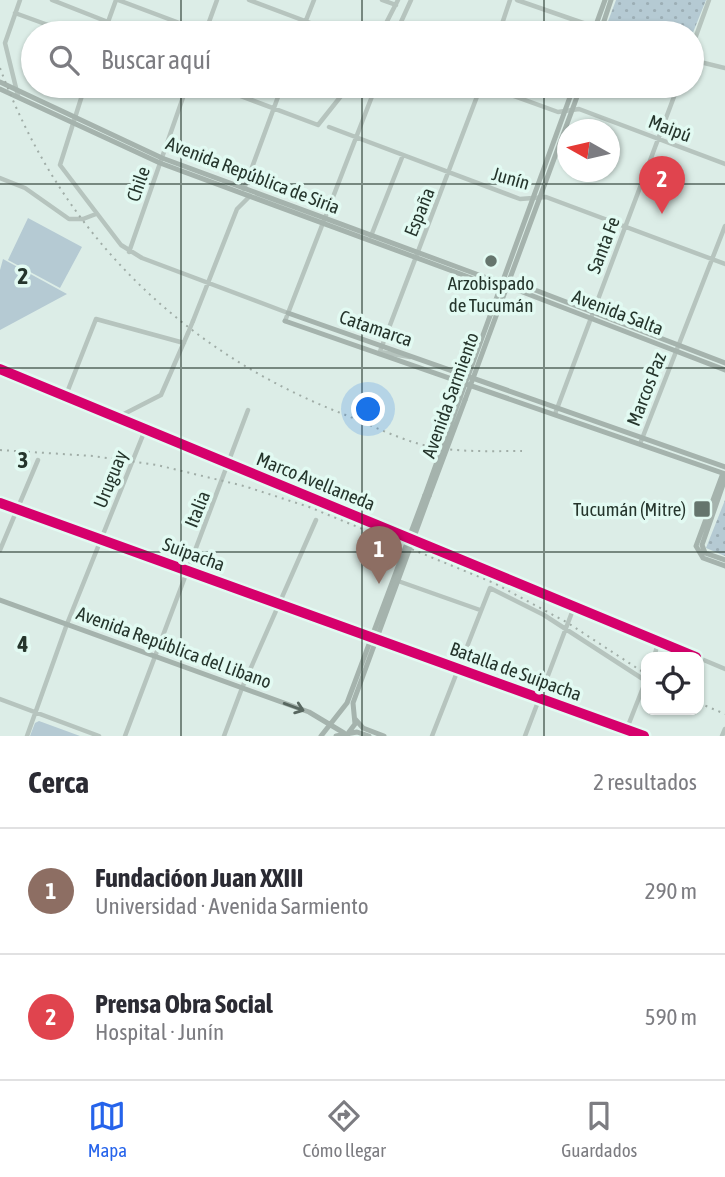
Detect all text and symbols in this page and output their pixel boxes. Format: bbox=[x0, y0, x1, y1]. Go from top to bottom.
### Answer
search box bbox=[21, 21, 704, 98]
icon: search bbox=[45, 41, 83, 79]
text: Buscar aquí bbox=[101, 45, 211, 75]
street label: Maipú bbox=[645, 110, 695, 146]
north arrow bbox=[557, 119, 620, 182]
street label: Avenida República de Siria bbox=[163, 132, 343, 218]
pin: 2 bbox=[639, 156, 685, 214]
street label: Junín bbox=[490, 162, 532, 194]
street label: Chile bbox=[122, 164, 154, 204]
street label: España bbox=[399, 184, 439, 240]
street label: Santa Fe bbox=[582, 214, 624, 276]
marker: Arzobispado de Tucumán bbox=[483, 253, 499, 269]
text: 2 bbox=[18, 263, 28, 289]
place label: Arzobispado de Tucumán bbox=[448, 272, 534, 316]
street label: Avenida Salta bbox=[569, 285, 667, 339]
street label: Catamarca bbox=[337, 305, 415, 351]
street label: Avenida Sarmiento bbox=[417, 329, 483, 461]
street label: Marcos Paz bbox=[622, 349, 670, 429]
your location bbox=[351, 392, 385, 426]
text: 3 bbox=[18, 447, 28, 473]
street label: Uruguay bbox=[89, 447, 131, 511]
street label: Marco Avellaneda bbox=[254, 447, 378, 515]
street label: Italia bbox=[180, 488, 214, 530]
place label: Tucumán (Mitre) bbox=[573, 498, 686, 520]
marker: Tucumán (Mitre) bbox=[692, 499, 712, 519]
pin: 1 bbox=[356, 526, 402, 584]
street label: Suipacha bbox=[160, 533, 228, 575]
street label: Avenida República del Libano bbox=[74, 601, 275, 693]
text: 4 bbox=[17, 631, 29, 657]
street label: Batalla de Suipacha bbox=[447, 637, 585, 705]
map controls bbox=[641, 652, 704, 715]
button: locate bbox=[641, 652, 704, 715]
one-way arrow bbox=[283, 702, 305, 714]
text: Cerca bbox=[28, 765, 89, 799]
text: 2 resultados bbox=[593, 769, 697, 795]
text: Fundacióon Juan XXIII bbox=[95, 863, 303, 893]
text: 1 bbox=[46, 878, 56, 904]
text: 290 m bbox=[645, 878, 697, 904]
text: Universidad · Avenida Sarmiento bbox=[95, 893, 369, 919]
text: Prensa Obra Social bbox=[95, 989, 273, 1019]
text: 2 bbox=[46, 1004, 56, 1030]
text: 590 m bbox=[645, 1004, 697, 1030]
text: Hospital · Junín bbox=[95, 1019, 224, 1045]
tab: Mapa bbox=[88, 1097, 127, 1161]
tab: Cómo llegar bbox=[302, 1097, 386, 1161]
tab: Guardados bbox=[561, 1097, 637, 1161]

